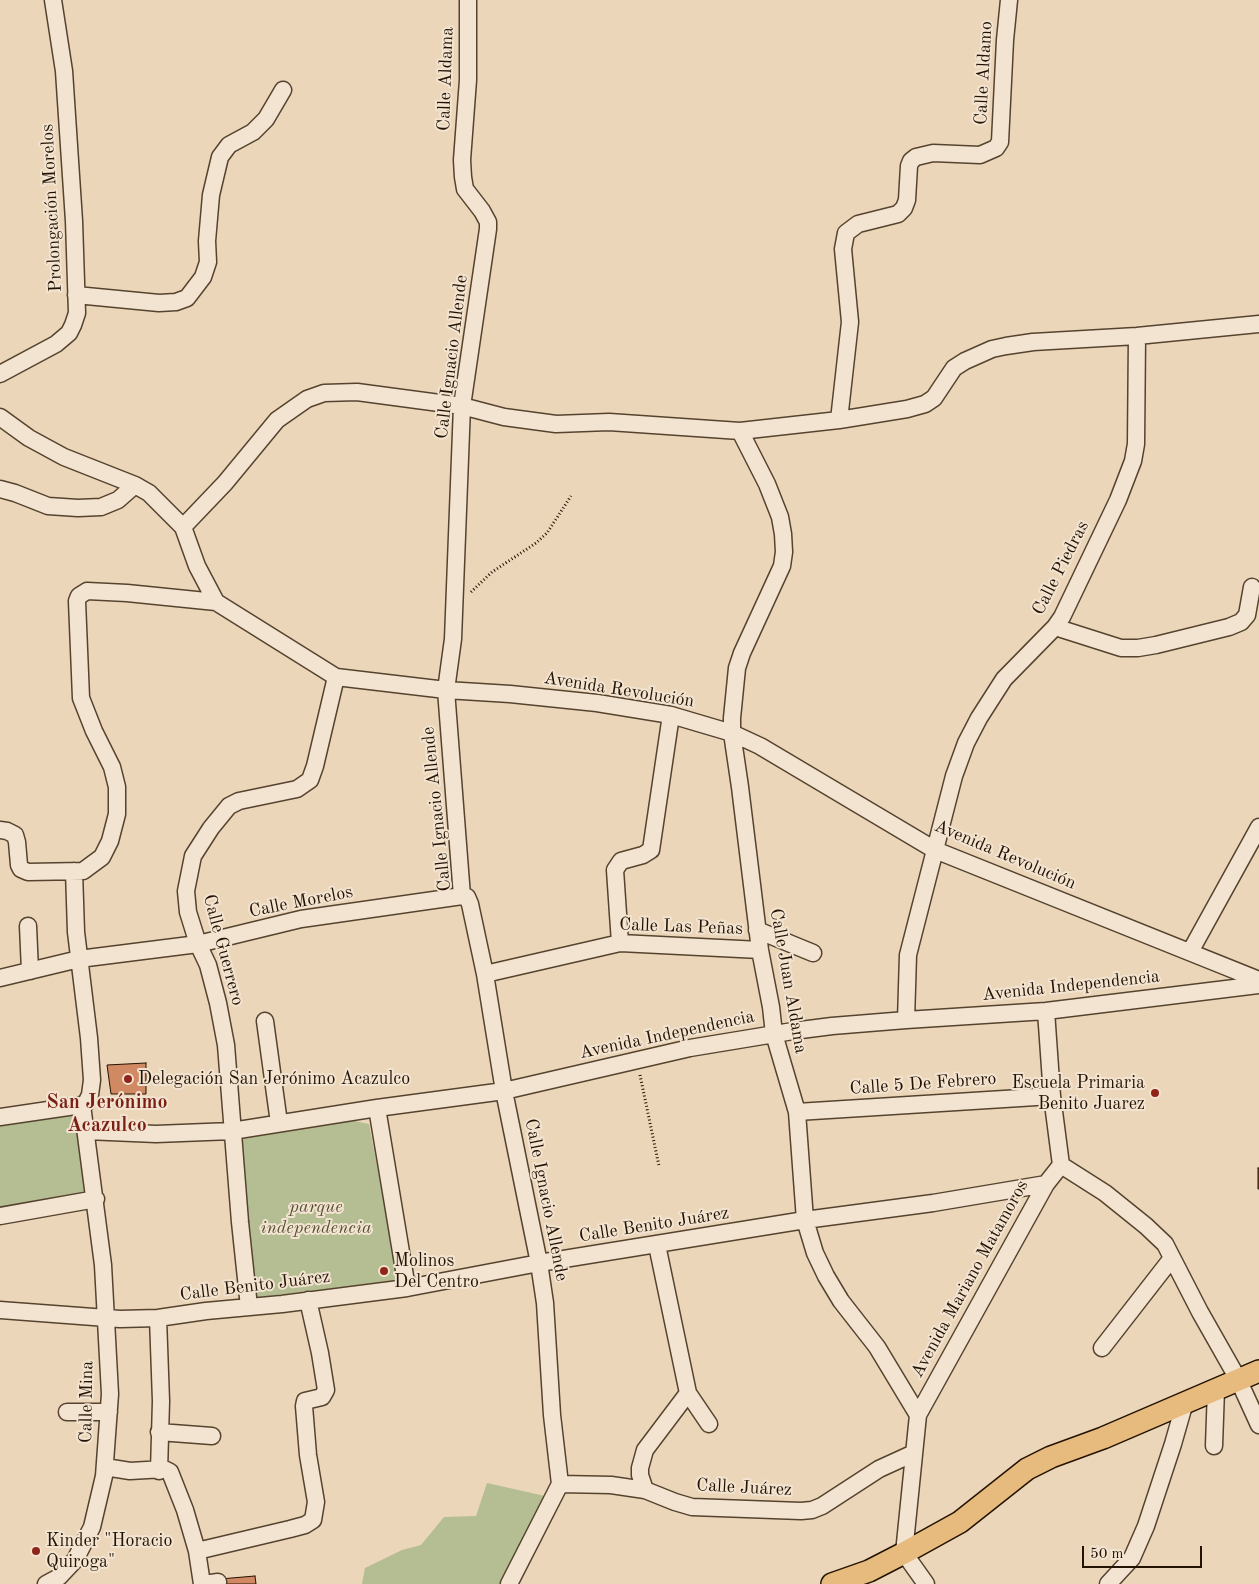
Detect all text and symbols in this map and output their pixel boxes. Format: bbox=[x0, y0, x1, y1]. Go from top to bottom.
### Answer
street label: Calle Aldamo bbox=[970, 20, 998, 126]
street label: Calle Aldama bbox=[433, 27, 459, 131]
street label: Prolongación Morelos bbox=[37, 123, 67, 293]
street label: Calle Ignacio Allende bbox=[431, 274, 473, 440]
street label: Calle Piedras bbox=[1028, 517, 1094, 619]
street label: Avenida Revolución bbox=[542, 667, 696, 713]
street label: Calle Ignacio Allende bbox=[418, 726, 456, 892]
street label: Avenida Revolución bbox=[931, 815, 1079, 895]
street label: Calle Morelos bbox=[247, 881, 355, 923]
street label: Calle Guerrero bbox=[198, 892, 248, 1008]
street label: Calle Juan Aldama bbox=[765, 907, 811, 1055]
street label: Calle Las Peñas bbox=[619, 914, 743, 940]
street label: Avenida Independencia bbox=[981, 966, 1161, 1006]
street label: Avenida Independencia bbox=[578, 1006, 756, 1064]
place label: Delegación San Jerónimo Acazulco bbox=[138, 1068, 410, 1090]
street label: Calle 5 De Febrero bbox=[849, 1068, 997, 1100]
place label: Escuela Primaria Benito Juarez bbox=[1011, 1072, 1145, 1114]
marker: Delegación San Jerónimo Acazulco bbox=[122, 1073, 134, 1085]
marker: Escuela Primaria Benito Juarez bbox=[1149, 1087, 1161, 1099]
district label: San Jerónimo Acazulco bbox=[46, 1091, 168, 1138]
street label: Calle Ignacio Allende bbox=[520, 1117, 572, 1283]
street label: Avenida Mariano Matamoros bbox=[907, 1176, 1033, 1382]
park label: parque independencia bbox=[260, 1196, 372, 1238]
street label: Calle Benito Juárez bbox=[578, 1202, 730, 1248]
place label: Molinos Del Centro bbox=[394, 1250, 479, 1292]
marker: Molinos Del Centro bbox=[378, 1265, 390, 1277]
street label: Calle Benito Juárez bbox=[179, 1266, 331, 1306]
street label: Calle Mina bbox=[75, 1361, 99, 1443]
street label: Calle Juárez bbox=[696, 1475, 792, 1501]
place label: Kinder "Horacio Quiroga" bbox=[46, 1530, 172, 1572]
scale bar bbox=[1084, 1536, 1204, 1568]
marker: Kinder "Horacio Quiroga" bbox=[30, 1545, 42, 1557]
text: 50 m bbox=[1090, 1547, 1124, 1562]

